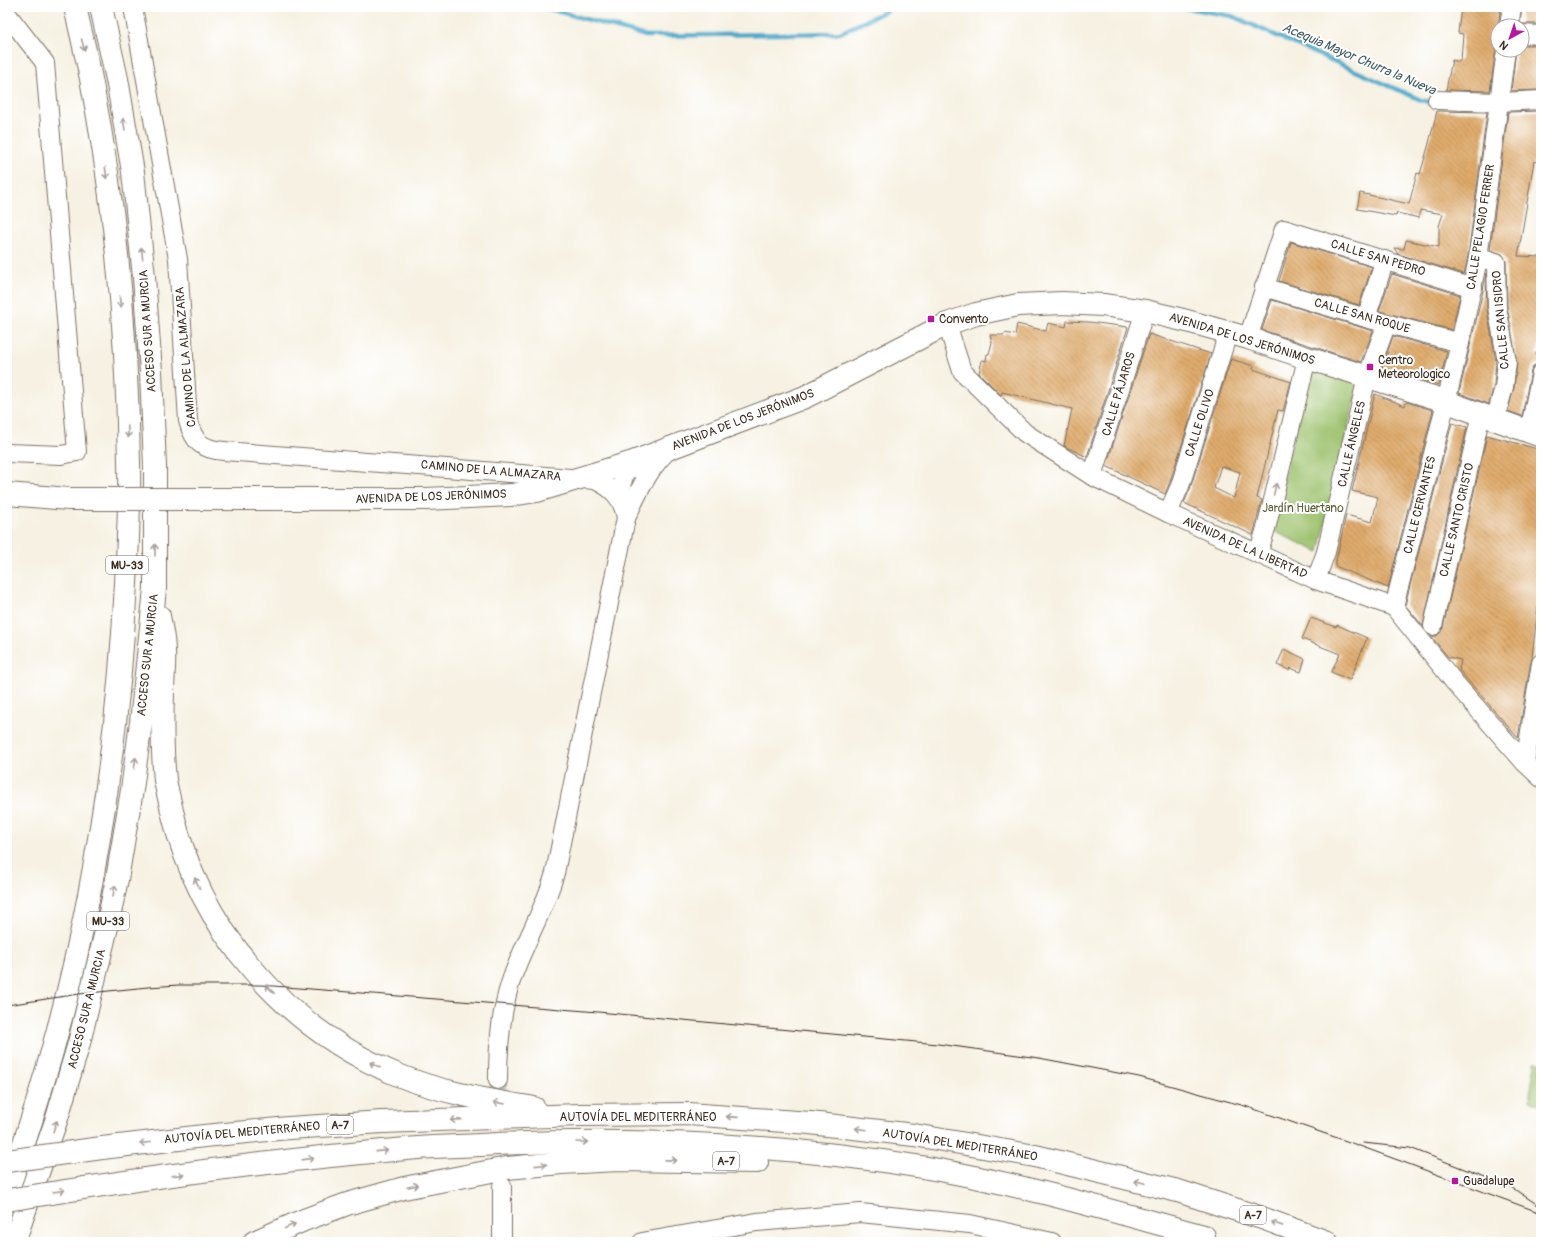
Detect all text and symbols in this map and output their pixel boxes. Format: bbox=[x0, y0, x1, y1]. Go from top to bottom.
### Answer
north arrow bbox=[1490, 18, 1530, 58]
water label: Acequia Mayor Churra la Nueva bbox=[1280, 19, 1439, 99]
one-way arrow bbox=[80, 38, 88, 51]
text: N bbox=[1496, 38, 1511, 53]
one-way arrow bbox=[120, 118, 128, 131]
street label: CALLE PELAGIO FERRER bbox=[1464, 163, 1498, 291]
one-way arrow bbox=[102, 166, 110, 179]
street label: CALLE SAN PEDRO bbox=[1329, 236, 1427, 280]
one-way arrow bbox=[138, 247, 145, 260]
street label: ACCESO SUR A MURCIA bbox=[136, 269, 160, 393]
street label: CALLE SAN ISIDRO bbox=[1489, 270, 1513, 370]
street label: CAMINO DE LA ALMAZARA bbox=[172, 286, 200, 428]
one-way arrow bbox=[117, 295, 124, 308]
street label: CALLE SAN ROQUE bbox=[1312, 295, 1412, 337]
street label: AVENIDA DE LOS JERÓNIMOS bbox=[1167, 309, 1317, 368]
place label: Convento bbox=[939, 312, 989, 327]
marker: Convento bbox=[926, 314, 936, 324]
street label: CALLE PÁJAROS bbox=[1098, 350, 1139, 438]
place label: Centro Meteorologico bbox=[1378, 353, 1451, 382]
marker: Centro Meteorologico bbox=[1365, 362, 1375, 372]
street label: AVENIDA DE LOS JERÓNIMOS bbox=[669, 385, 816, 454]
street label: CALLE OLIVO bbox=[1182, 387, 1218, 459]
street label: CALLE ÁNGELES bbox=[1334, 399, 1369, 489]
one-way arrow bbox=[125, 425, 132, 438]
street label: CALLE CERVANTES bbox=[1401, 455, 1439, 555]
street label: CAMINO DE LA ALMAZARA bbox=[420, 457, 562, 485]
street label: CALLE SANTO CRISTO bbox=[1437, 461, 1477, 578]
one-way arrow bbox=[1272, 483, 1279, 496]
street label: AVENIDA DE LOS JERÓNIMOS bbox=[355, 486, 507, 507]
park label: Jardín Huertano bbox=[1262, 501, 1344, 516]
street label: AVENIDA DE LA LIBERTAD bbox=[1180, 514, 1310, 582]
one-way arrow bbox=[151, 544, 159, 557]
road number: MU-33 bbox=[106, 556, 148, 574]
street label: ACCESO SUR A MURCIA bbox=[134, 593, 162, 717]
one-way arrow bbox=[131, 757, 139, 770]
one-way arrow bbox=[193, 877, 200, 889]
one-way arrow bbox=[111, 885, 119, 898]
road number: MU-33 bbox=[87, 912, 129, 930]
street label: ACCESO SUR A MURCIA bbox=[65, 947, 109, 1071]
one-way arrow bbox=[265, 984, 275, 994]
one-way arrow bbox=[369, 1061, 381, 1068]
one-way arrow bbox=[493, 1099, 506, 1107]
street label: AUTOVÍA DEL MEDITERRÁNEO bbox=[560, 1109, 717, 1125]
one-way arrow bbox=[726, 1114, 739, 1121]
road number: A-7 bbox=[327, 1116, 353, 1134]
one-way arrow bbox=[450, 1116, 463, 1124]
street label: AUTOVÍA DEL MEDITERRÁNEO bbox=[163, 1118, 321, 1147]
one-way arrow bbox=[51, 1120, 59, 1132]
street label: AUTOVÍA DEL MEDITERRÁNEO bbox=[881, 1124, 1039, 1165]
one-way arrow bbox=[855, 1125, 868, 1133]
one-way arrow bbox=[575, 1138, 588, 1145]
one-way arrow bbox=[139, 1139, 152, 1147]
one-way arrow bbox=[375, 1148, 388, 1155]
road number: A-7 bbox=[713, 1152, 739, 1170]
one-way arrow bbox=[301, 1155, 314, 1163]
one-way arrow bbox=[664, 1156, 677, 1164]
one-way arrow bbox=[534, 1161, 547, 1169]
one-way arrow bbox=[172, 1171, 185, 1178]
place label: Guadalupe bbox=[1463, 1174, 1515, 1189]
marker: Guadalupe bbox=[1450, 1176, 1460, 1186]
one-way arrow bbox=[1133, 1178, 1146, 1185]
one-way arrow bbox=[406, 1182, 419, 1190]
one-way arrow bbox=[52, 1187, 65, 1195]
road number: A-7 bbox=[1240, 1206, 1266, 1224]
one-way arrow bbox=[1272, 1219, 1284, 1227]
one-way arrow bbox=[283, 1222, 295, 1230]

